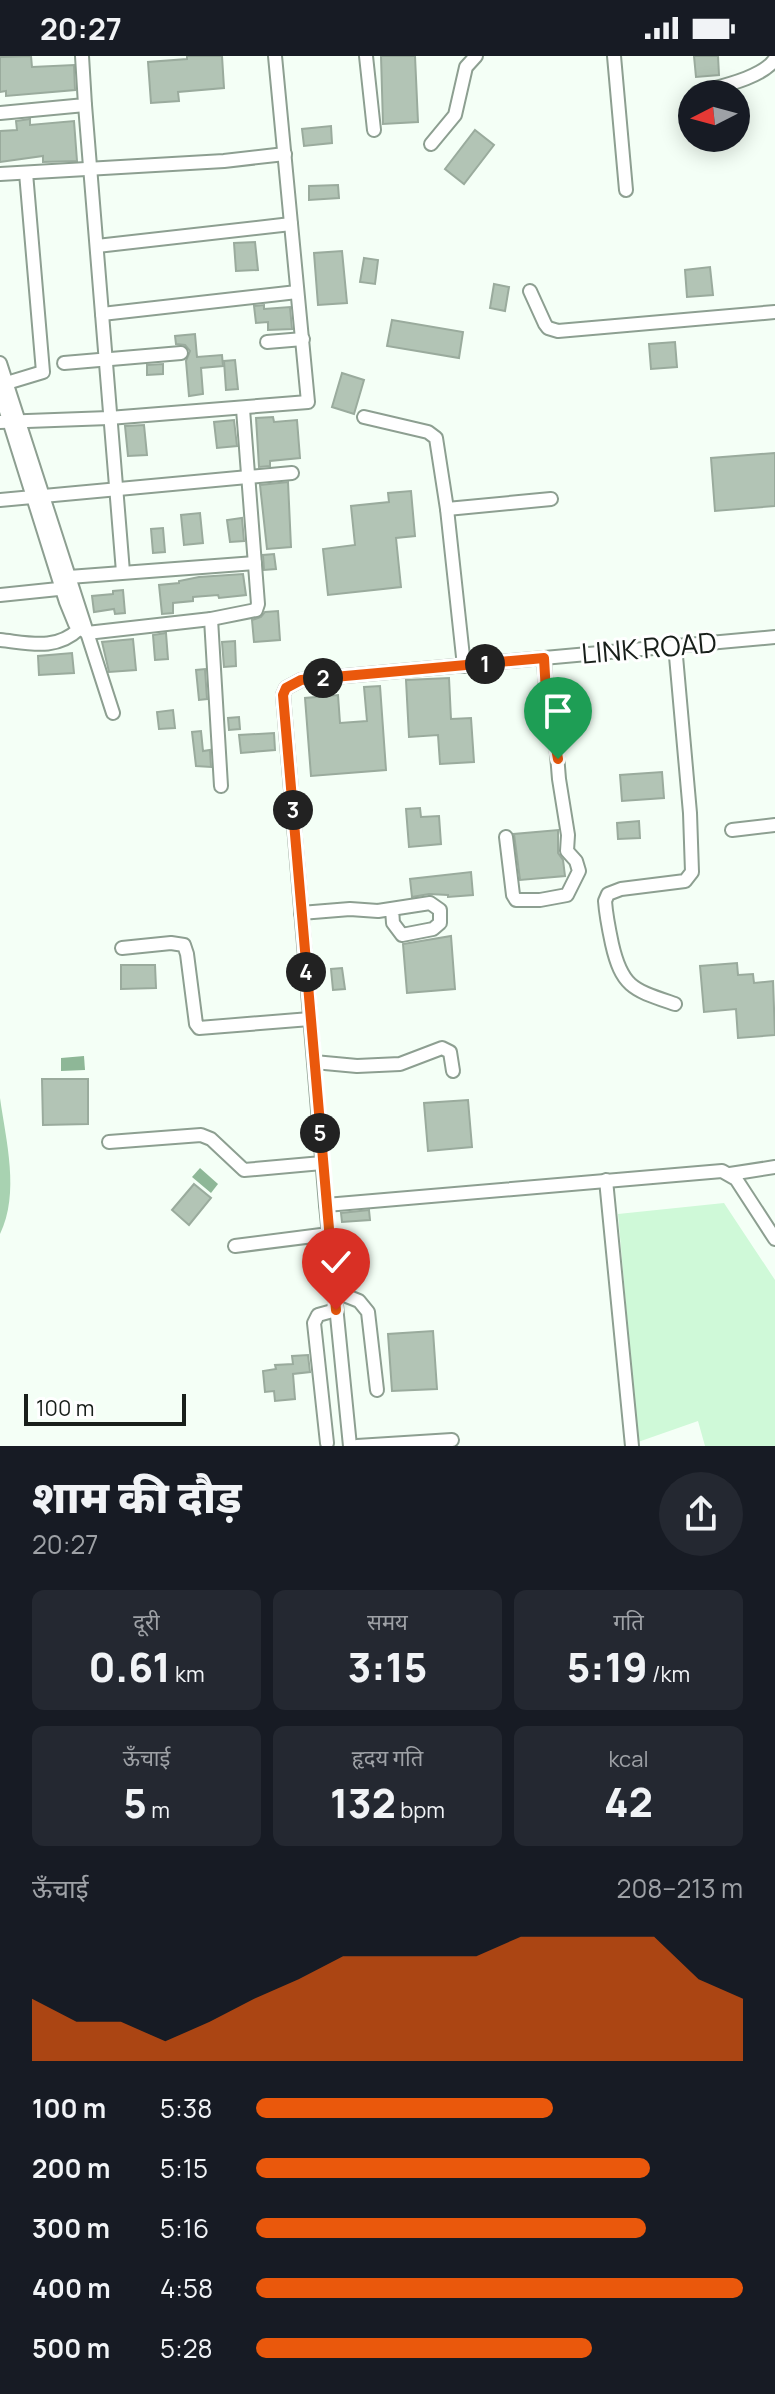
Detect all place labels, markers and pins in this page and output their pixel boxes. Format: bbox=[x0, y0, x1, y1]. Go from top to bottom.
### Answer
pin: 1 bbox=[465, 644, 505, 684]
pin: 2 bbox=[303, 658, 343, 698]
pin bbox=[524, 677, 592, 759]
pin: 3 bbox=[273, 790, 313, 830]
pin: 4 bbox=[286, 952, 326, 992]
pin: 5 bbox=[300, 1113, 340, 1153]
pin bbox=[302, 1228, 370, 1310]

